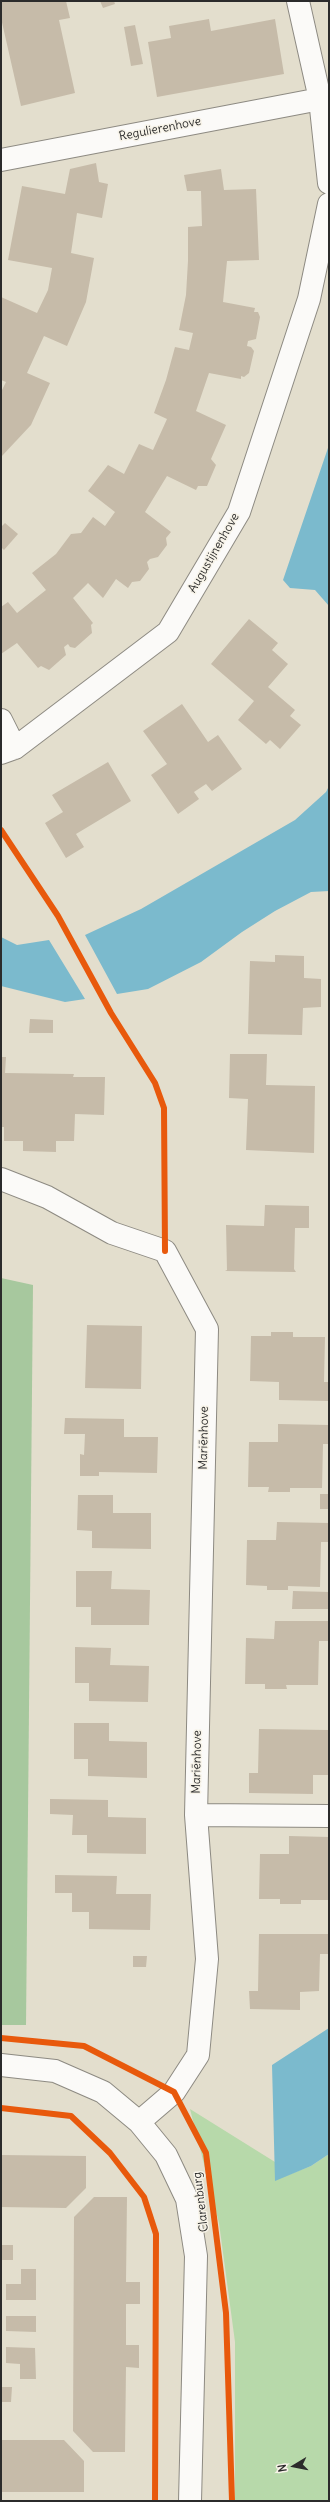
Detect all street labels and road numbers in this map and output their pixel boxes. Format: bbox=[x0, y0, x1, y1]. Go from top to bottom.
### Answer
street label: Regulierenhove bbox=[118, 114, 202, 144]
street label: Augustijnenhove bbox=[185, 511, 243, 595]
street label: Mariënhove bbox=[196, 1406, 212, 1470]
street label: Mariënhove bbox=[189, 1730, 205, 1794]
street label: Clarenburg bbox=[190, 2171, 212, 2233]

